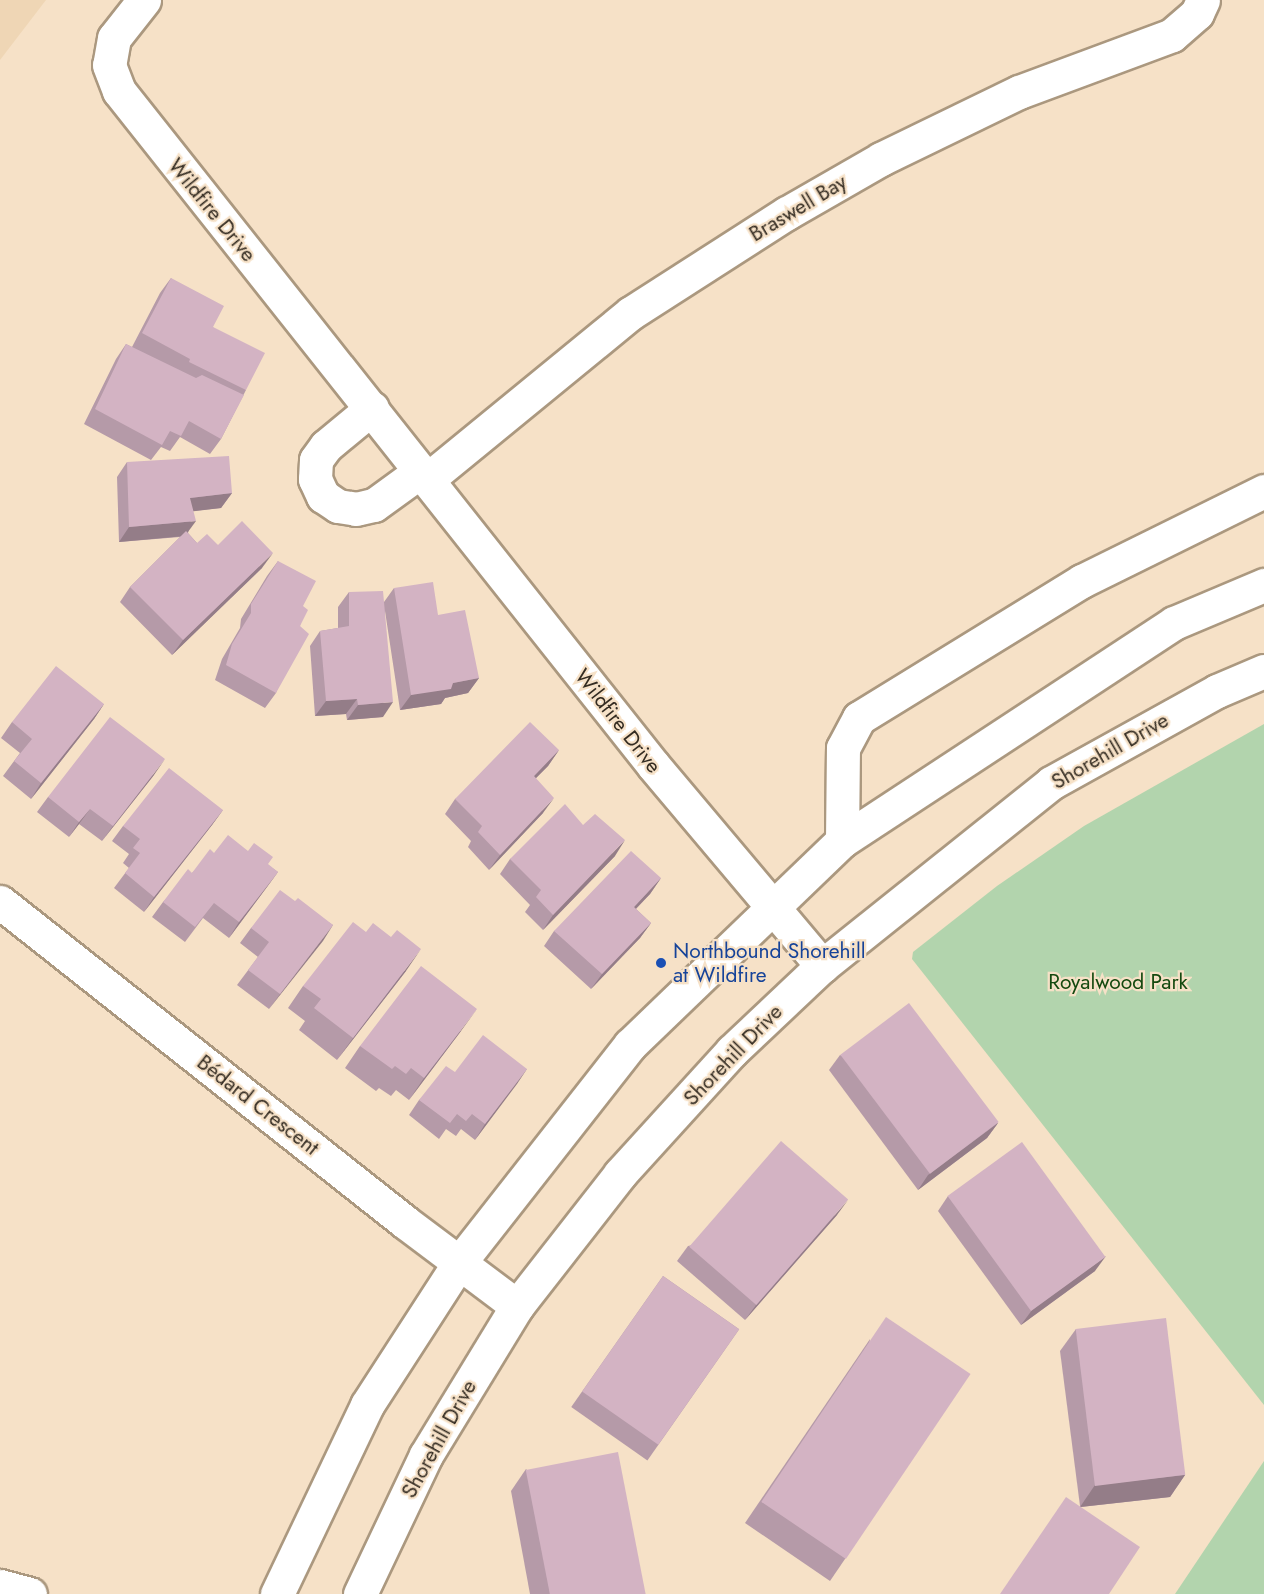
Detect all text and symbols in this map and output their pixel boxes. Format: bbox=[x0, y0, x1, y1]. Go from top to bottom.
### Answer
street label: Wildfire Drive bbox=[163, 153, 261, 267]
street label: Braswell Bay bbox=[745, 169, 851, 247]
street label: Wildfire Drive bbox=[570, 664, 666, 778]
street label: Shorehill Drive bbox=[1047, 707, 1173, 795]
place label: Northbound Shorehill at Wildfire bbox=[673, 938, 866, 988]
marker: Northbound Shorehill at Wildfire bbox=[654, 956, 668, 970]
park label: Royalwood Park bbox=[1048, 969, 1188, 995]
street label: Shorehill Drive bbox=[678, 999, 788, 1111]
street label: Bédard Crescent bbox=[192, 1050, 324, 1160]
street label: Shorehill Drive bbox=[396, 1376, 482, 1502]

